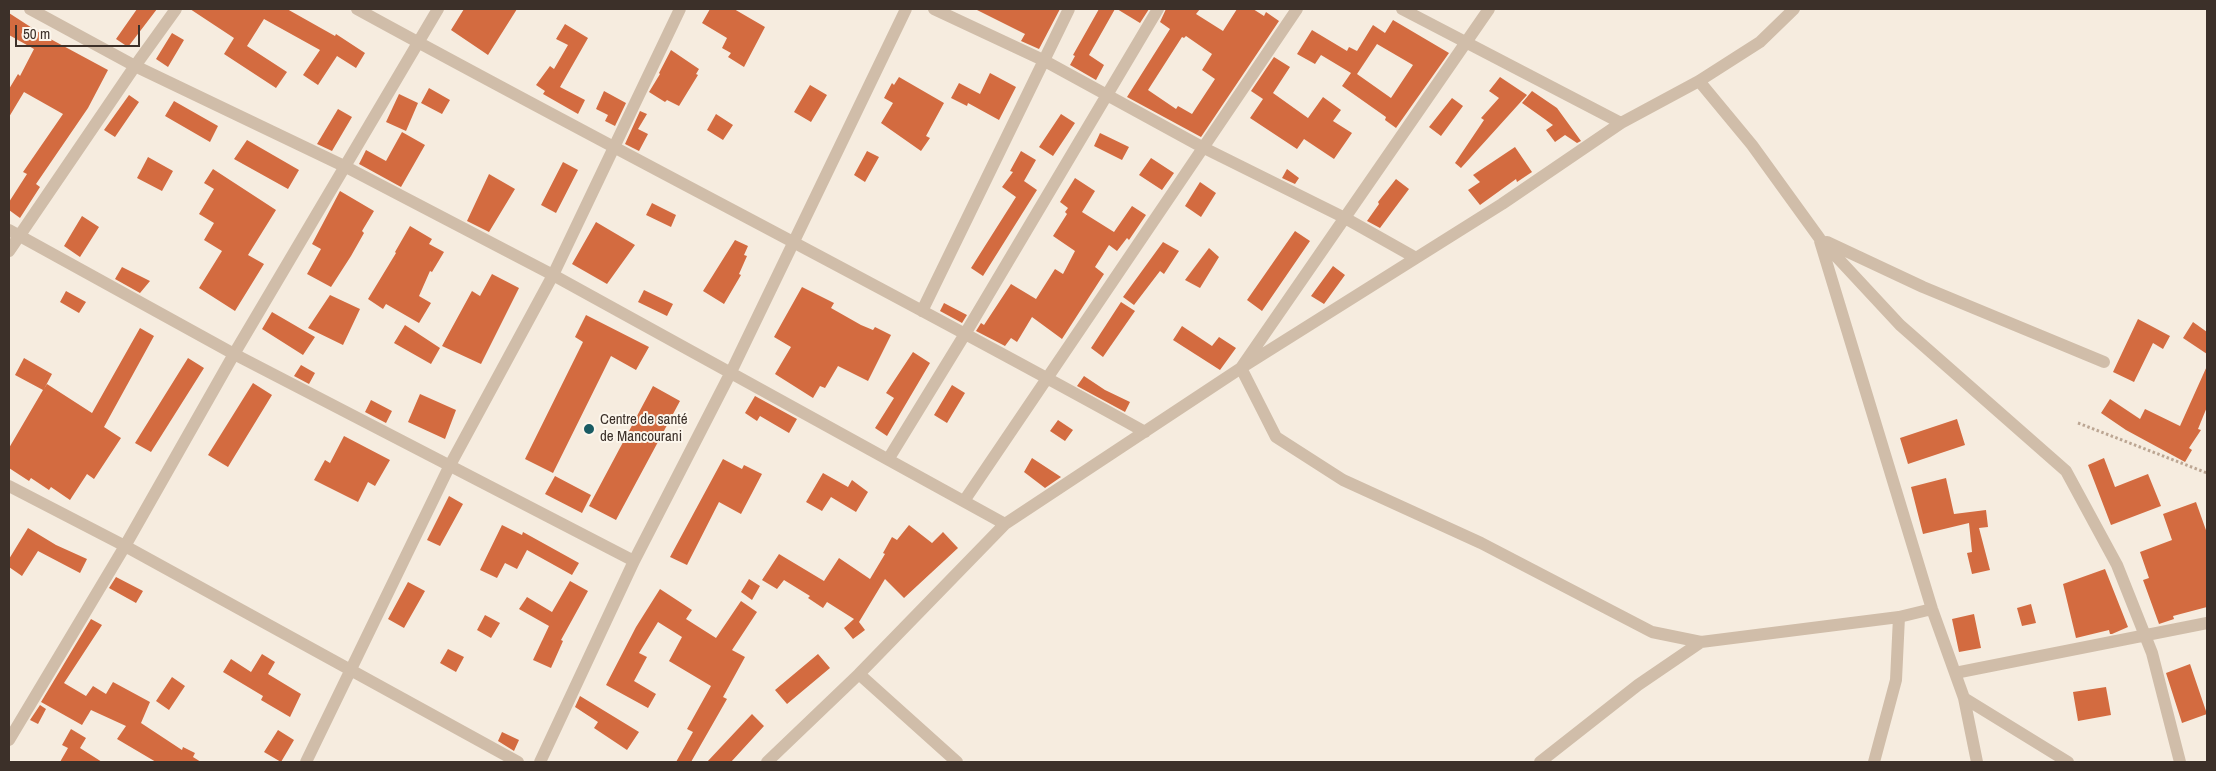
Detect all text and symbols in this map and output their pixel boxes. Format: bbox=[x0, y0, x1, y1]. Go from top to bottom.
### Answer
scale bar bbox=[18, 15, 142, 47]
text: 50 m bbox=[23, 23, 50, 44]
place label: Centre de santé de Mancourani bbox=[600, 411, 688, 446]
marker: Centre de santé de Mancourani bbox=[582, 422, 596, 436]

